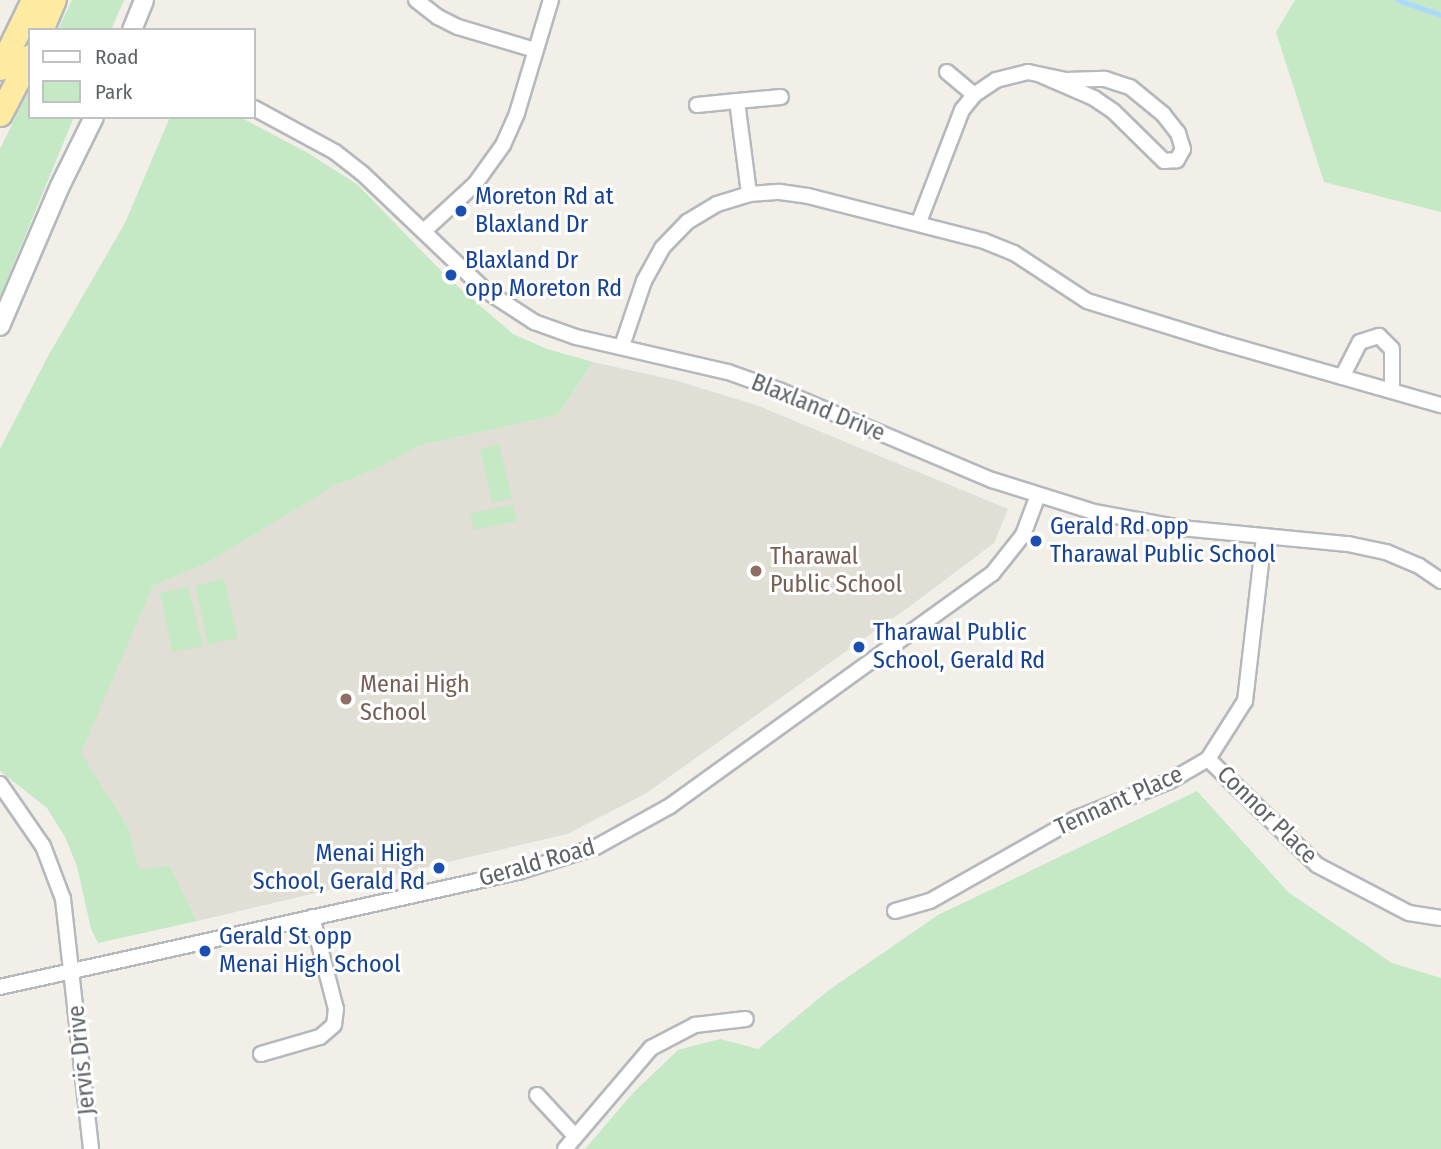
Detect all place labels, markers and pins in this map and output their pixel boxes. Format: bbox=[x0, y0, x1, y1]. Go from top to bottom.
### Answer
place label: Moreton Rd at Blaxland Dr bbox=[475, 183, 613, 239]
marker: Moreton Rd at Blaxland Dr bbox=[453, 203, 469, 219]
place label: Blaxland Dr opp Moreton Rd bbox=[465, 247, 622, 303]
marker: Blaxland Dr opp Moreton Rd bbox=[443, 267, 459, 283]
place label: Gerald Rd opp Tharawal Public School bbox=[1050, 513, 1276, 569]
marker: Gerald Rd opp Tharawal Public School bbox=[1028, 533, 1044, 549]
place label: Tharawal Public School bbox=[770, 543, 902, 599]
marker: Tharawal Public School bbox=[748, 563, 764, 579]
place label: Tharawal Public School, Gerald Rd bbox=[873, 619, 1045, 675]
marker: Tharawal Public School, Gerald Rd bbox=[851, 639, 867, 655]
place label: Menai High School bbox=[360, 671, 470, 727]
marker: Menai High School bbox=[338, 691, 354, 707]
place label: Menai High School, Gerald Rd bbox=[253, 840, 425, 896]
marker: Menai High School, Gerald Rd bbox=[431, 860, 447, 876]
place label: Gerald St opp Menai High School bbox=[219, 923, 401, 979]
marker: Gerald St opp Menai High School bbox=[197, 943, 213, 959]

